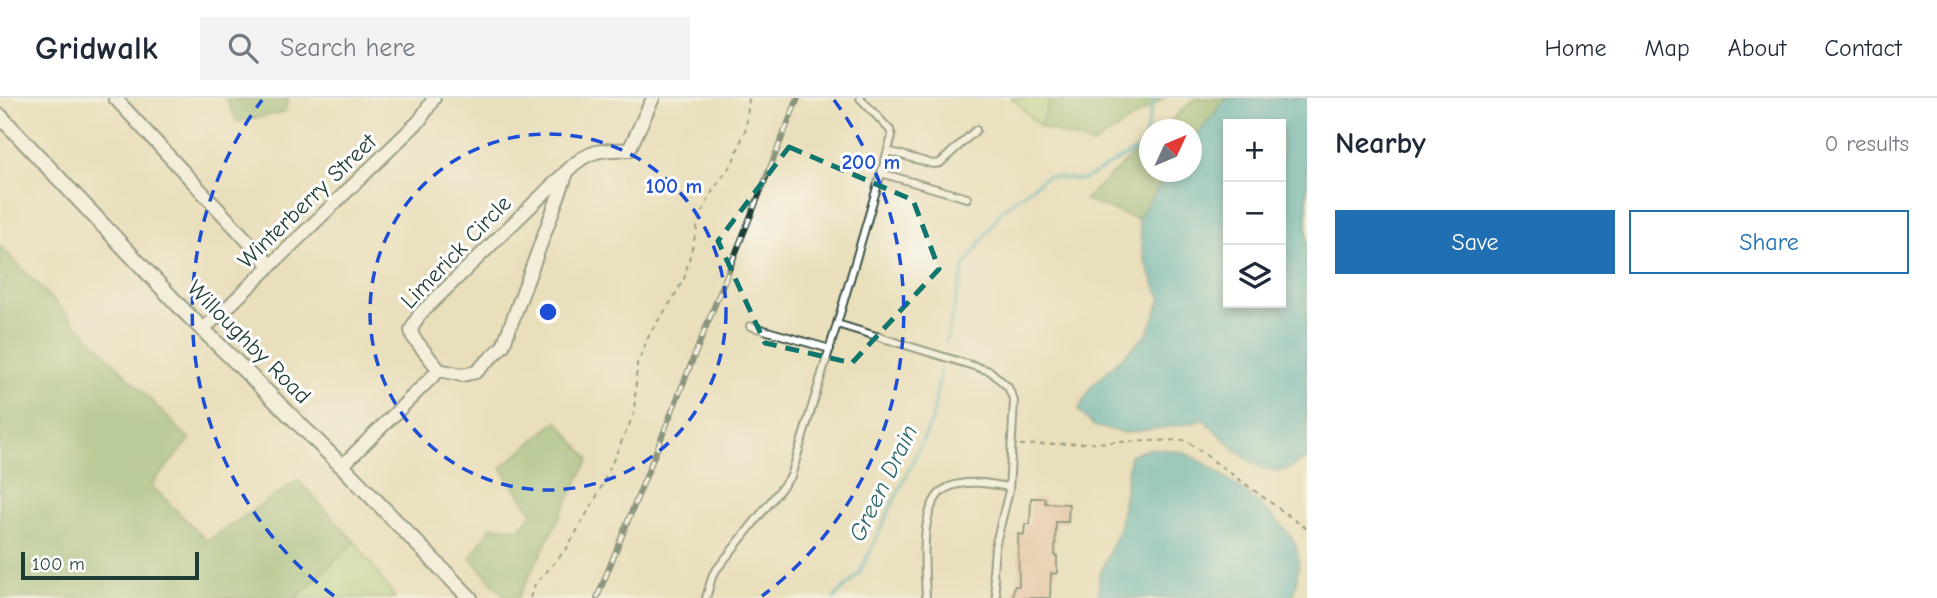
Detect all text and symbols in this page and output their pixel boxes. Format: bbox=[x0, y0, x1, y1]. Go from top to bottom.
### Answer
search box bbox=[200, 17, 690, 80]
text: Gridwalk bbox=[35, 29, 158, 67]
icon: search bbox=[224, 29, 262, 67]
text: Search here bbox=[280, 33, 415, 63]
text: Home bbox=[1545, 34, 1606, 62]
text: Map bbox=[1644, 34, 1690, 62]
text: About bbox=[1728, 34, 1786, 62]
text: Contact bbox=[1824, 34, 1902, 62]
north arrow bbox=[1139, 119, 1202, 182]
map controls bbox=[1223, 119, 1286, 308]
button: + bbox=[1223, 119, 1286, 182]
text: Nearby bbox=[1335, 126, 1426, 161]
street label: Winterberry Street bbox=[232, 127, 383, 274]
text: 0 results bbox=[1825, 130, 1909, 157]
text: 200 m bbox=[842, 150, 900, 174]
text: 100 m bbox=[646, 174, 702, 198]
button: − bbox=[1223, 182, 1286, 245]
street label: Limerick Circle bbox=[395, 190, 517, 314]
button: Save bbox=[1335, 210, 1615, 274]
button: Share bbox=[1629, 210, 1909, 274]
button: layers bbox=[1223, 245, 1286, 308]
street label: Willoughby Road bbox=[182, 275, 316, 409]
centre of rings bbox=[536, 300, 560, 324]
water label: Green Drain bbox=[843, 420, 923, 546]
scale bar bbox=[21, 549, 200, 581]
text: 100 m bbox=[32, 553, 85, 575]

